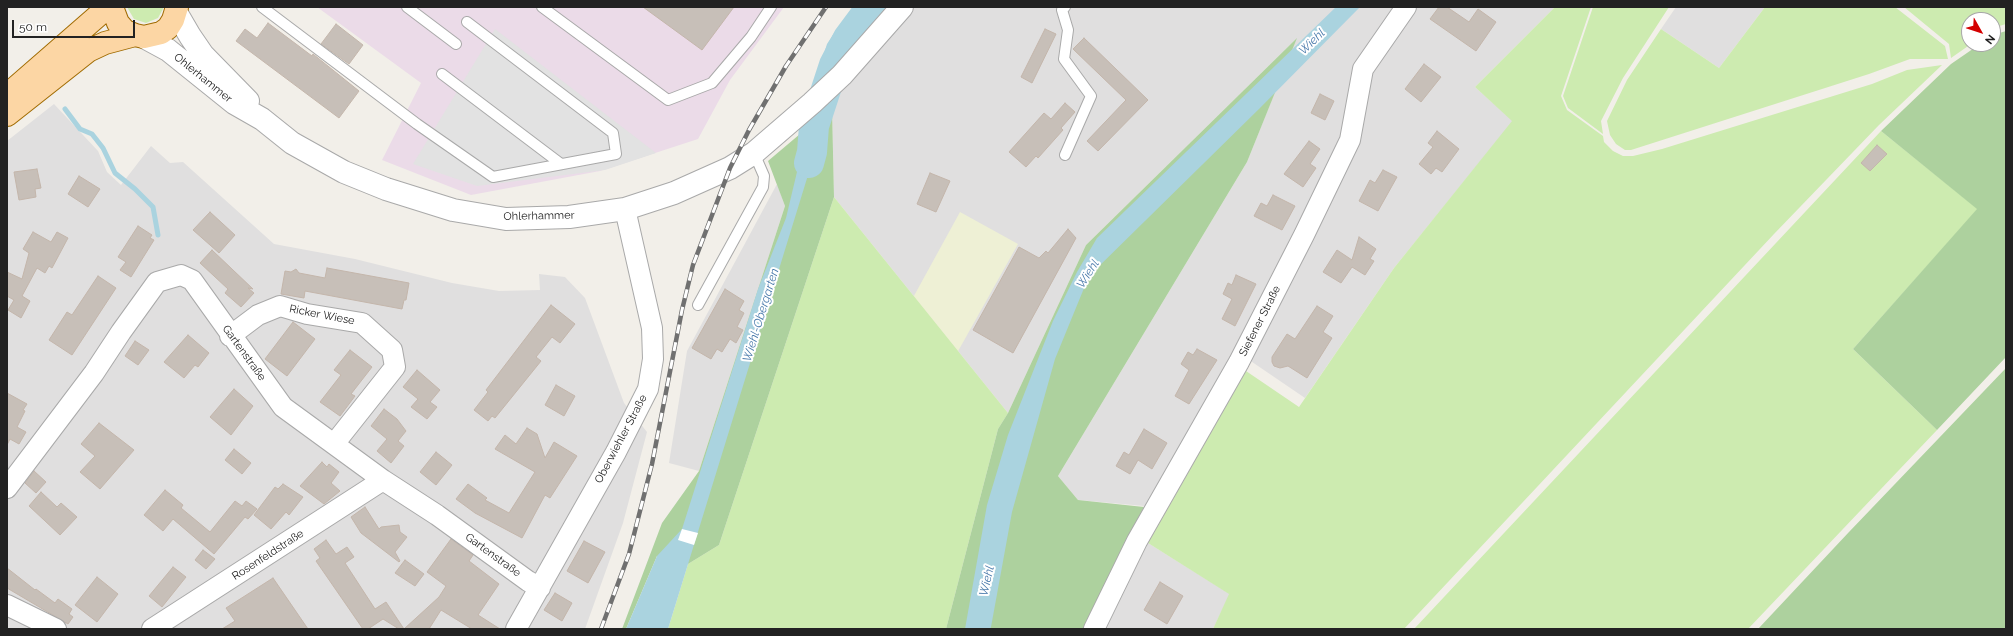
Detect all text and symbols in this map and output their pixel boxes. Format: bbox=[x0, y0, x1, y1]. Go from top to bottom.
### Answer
scale bar bbox=[14, 12, 137, 38]
north arrow bbox=[1961, 12, 2001, 52]
text: 50 m bbox=[19, 20, 47, 34]
water label: Wiehl bbox=[1296, 26, 1328, 58]
text: N bbox=[1982, 32, 1998, 47]
street label: Ohlerhammer bbox=[171, 51, 235, 105]
street label: Ohlerhammer bbox=[503, 209, 575, 223]
water label: Wiehl bbox=[1074, 257, 1102, 291]
water label: Wiehl-Obergarten bbox=[740, 267, 782, 363]
street label: Siefener Straße bbox=[1237, 283, 1283, 359]
street label: Ricker Wiese bbox=[288, 302, 356, 328]
street label: Gartenstraße bbox=[219, 323, 269, 383]
street label: Oberwiehler Straße bbox=[592, 393, 650, 485]
street label: Rosenfeldstraße bbox=[230, 527, 306, 583]
street label: Gartenstraße bbox=[463, 530, 523, 580]
water label: Wiehl bbox=[977, 564, 997, 598]

